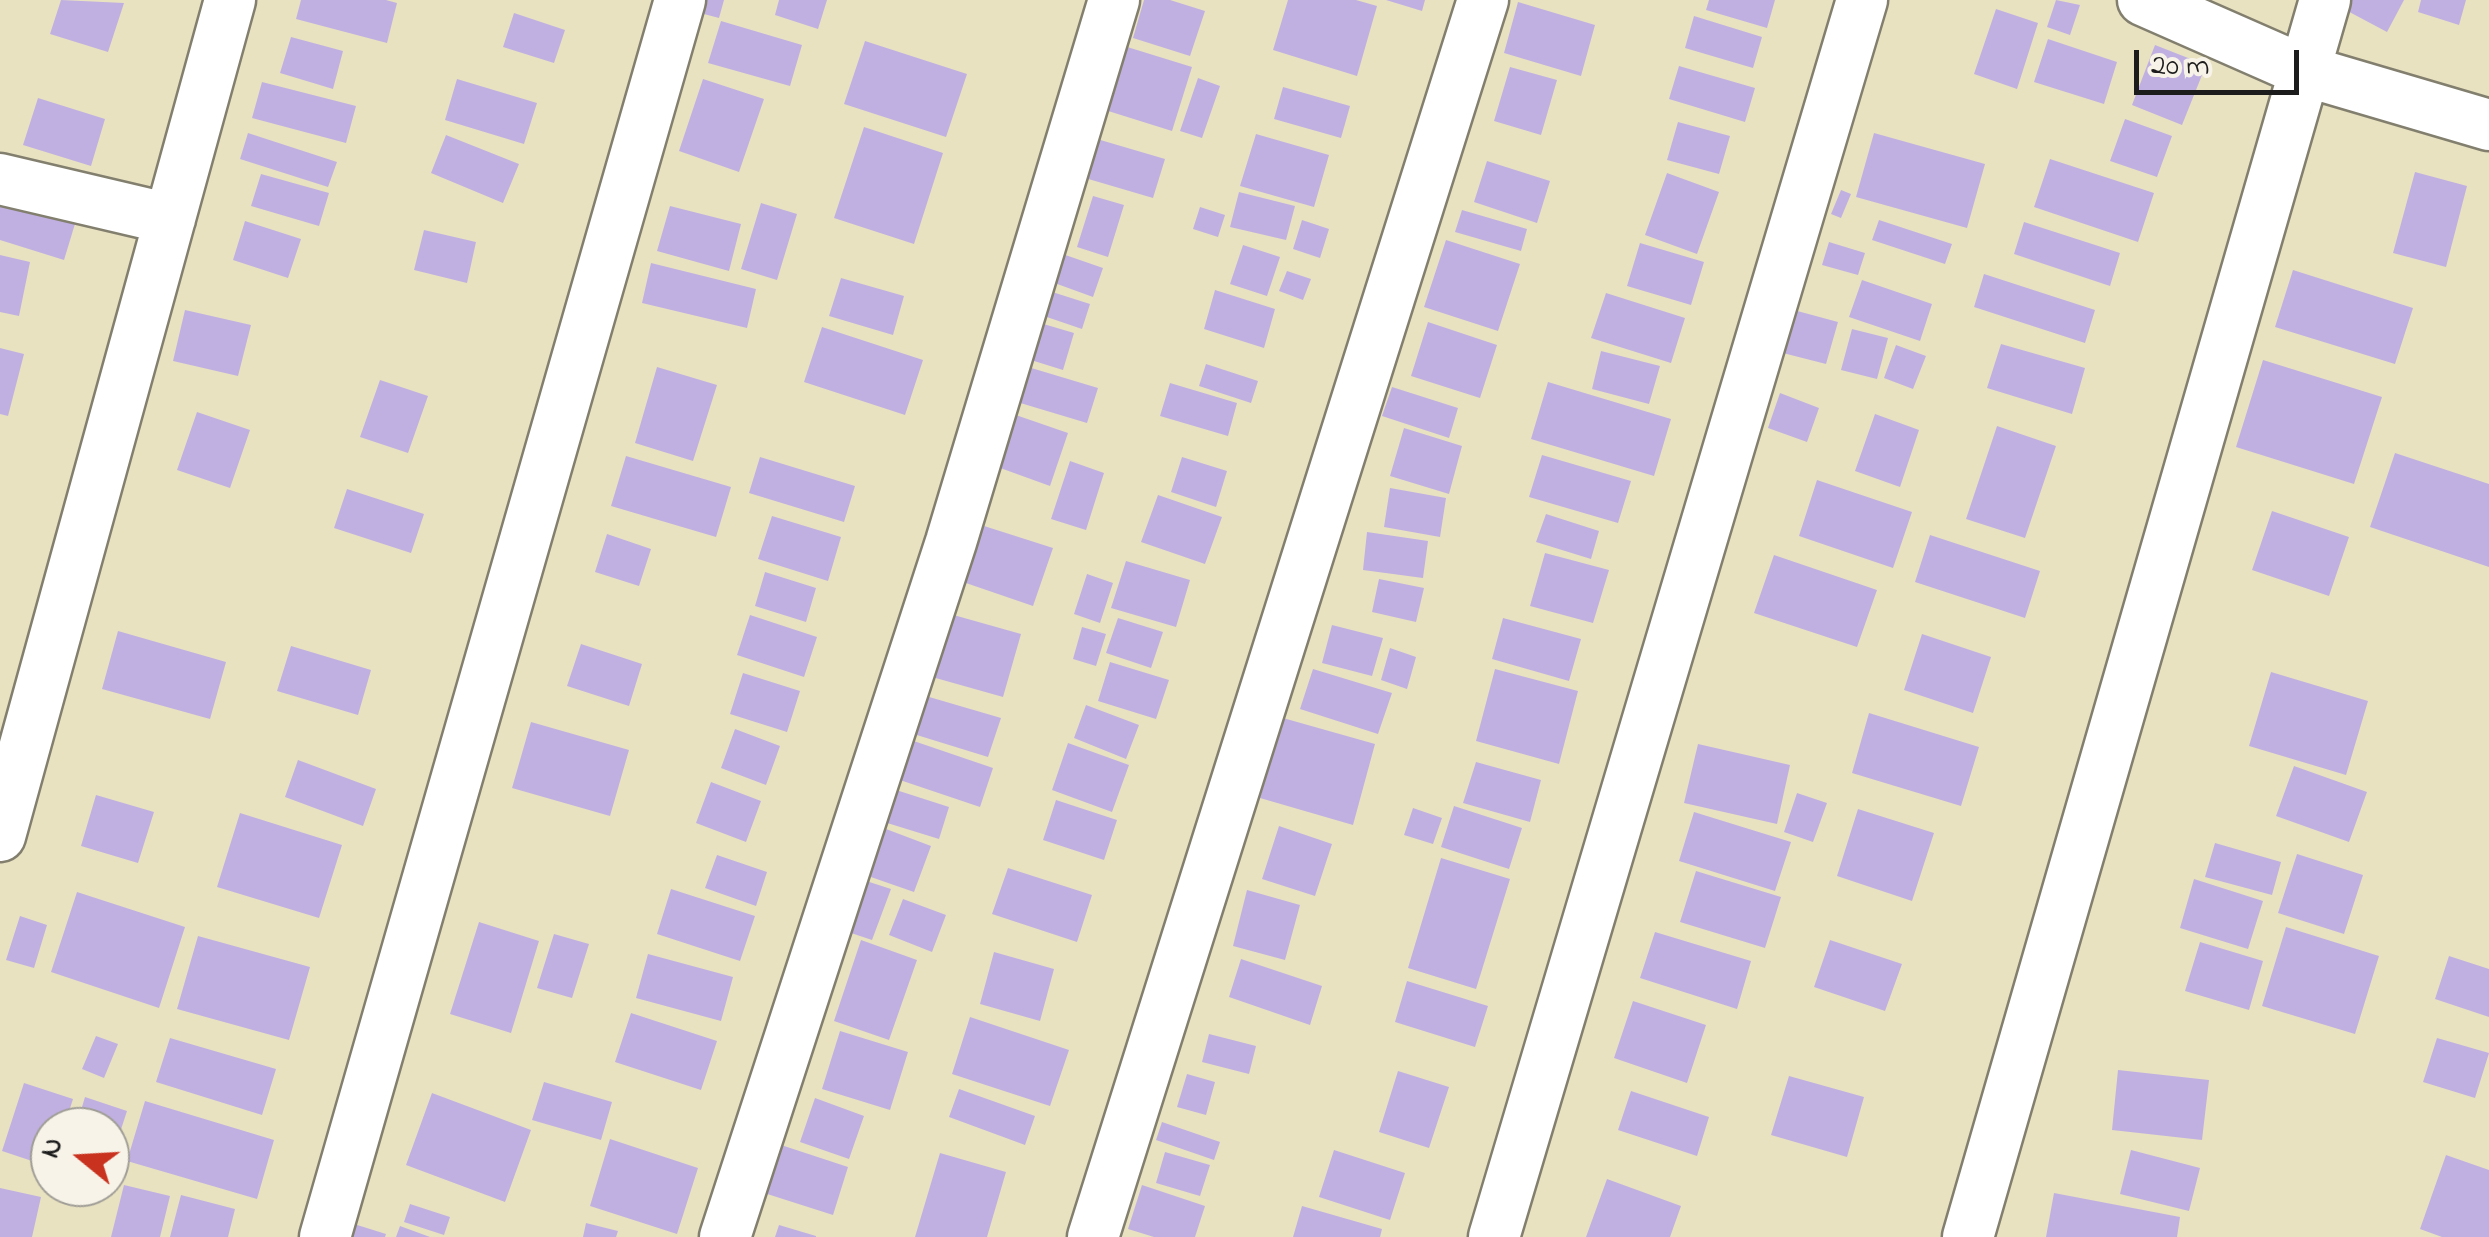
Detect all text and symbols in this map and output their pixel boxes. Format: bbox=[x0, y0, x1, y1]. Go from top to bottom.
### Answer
scale bar bbox=[2139, 30, 2304, 92]
text: 20 m bbox=[2151, 45, 2210, 89]
north arrow bbox=[30, 1107, 130, 1207]
text: N bbox=[30, 1133, 75, 1164]

